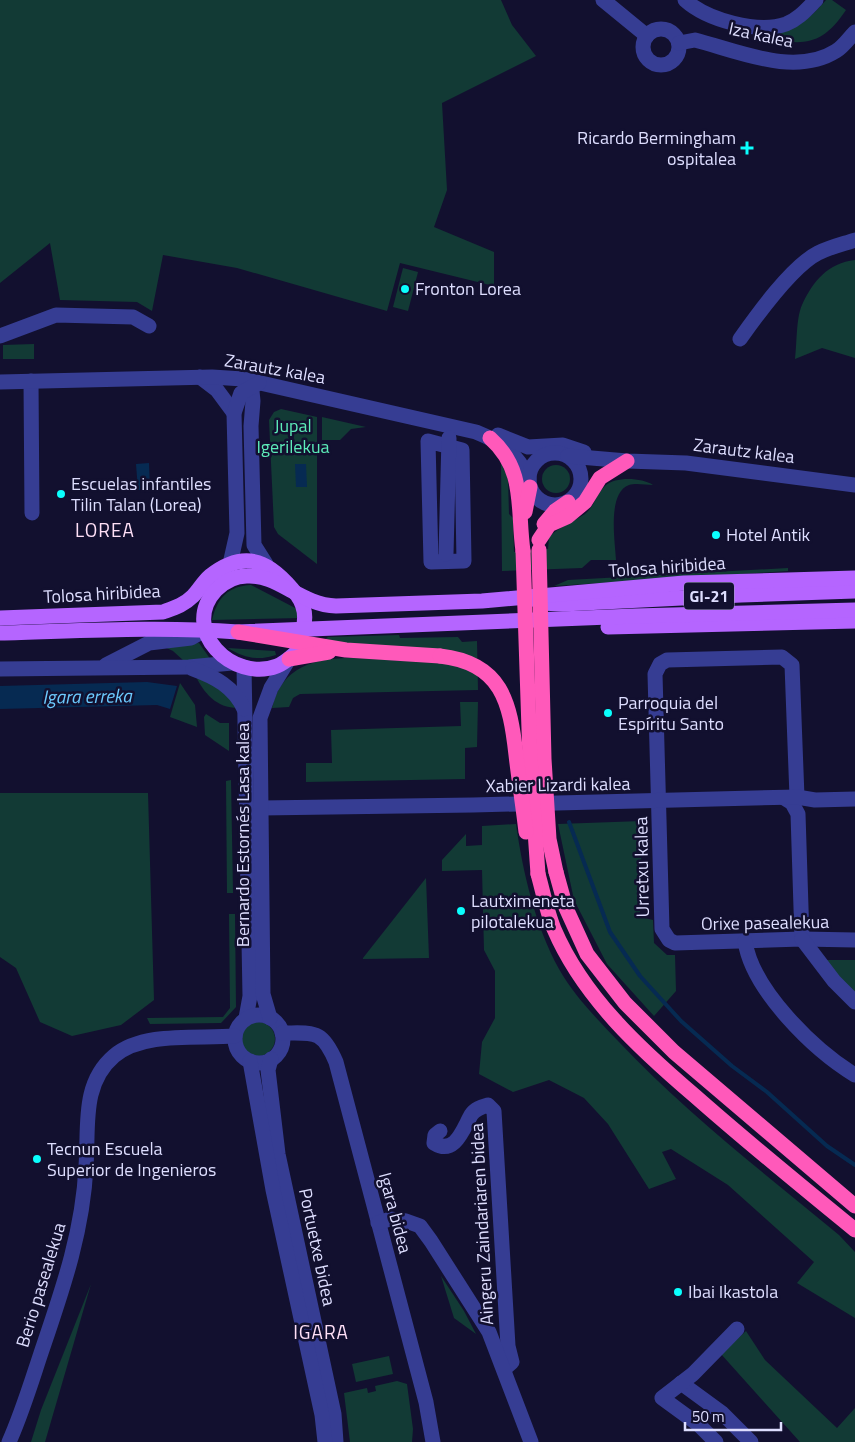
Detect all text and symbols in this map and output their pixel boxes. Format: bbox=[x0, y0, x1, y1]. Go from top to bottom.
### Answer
street label: Iza kalea bbox=[726, 15, 796, 55]
place label: Ricardo Bermingham ospitalea bbox=[577, 124, 736, 172]
marker: Ricardo Bermingham ospitalea bbox=[740, 141, 754, 155]
place label: Fronton Lorea bbox=[415, 275, 521, 302]
marker: Fronton Lorea bbox=[399, 283, 411, 295]
street label: Zarautz kalea bbox=[223, 346, 328, 391]
park label: Jupal Igerilekua bbox=[256, 412, 330, 460]
street label: Zarautz kalea bbox=[692, 431, 796, 470]
place label: Escuelas infantiles Tilin Talan (Lorea) bbox=[71, 470, 211, 518]
marker: Escuelas infantiles Tilin Talan (Lorea) bbox=[55, 488, 67, 500]
district label: LOREA bbox=[75, 515, 135, 544]
place label: Hotel Antik bbox=[726, 521, 811, 548]
marker: Hotel Antik bbox=[710, 529, 722, 541]
street label: Tolosa hiribidea bbox=[608, 549, 726, 584]
street label: Tolosa hiribidea bbox=[43, 577, 161, 610]
road number: GI-21 bbox=[684, 582, 734, 610]
water label: Igara erreka bbox=[42, 680, 133, 711]
place label: Parroquia del Espíritu Santo bbox=[618, 689, 724, 737]
marker: Parroquia del Espíritu Santo bbox=[602, 707, 614, 719]
street label: Bernardo Estornés Lasa kalea bbox=[229, 723, 256, 947]
street label: Xabier Lizardi kalea bbox=[485, 770, 631, 799]
street label: Urretxu kalea bbox=[627, 816, 656, 918]
place label: Lautximeneta pilotalekua bbox=[471, 887, 575, 935]
marker: Lautximeneta pilotalekua bbox=[455, 905, 467, 917]
street label: Orixe pasealekua bbox=[701, 908, 829, 937]
street label: Aingeru Zaindariaren bidea bbox=[463, 1122, 500, 1326]
place label: Tecnun Escuela Superior de Ingenieros bbox=[47, 1135, 216, 1183]
marker: Tecnun Escuela Superior de Ingenieros bbox=[31, 1153, 43, 1165]
street label: Igara bidea bbox=[372, 1169, 419, 1256]
street label: Portuetxe bidea bbox=[292, 1186, 343, 1308]
street label: Berio pasealekua bbox=[9, 1219, 72, 1351]
place label: Ibai Ikastola bbox=[688, 1278, 778, 1305]
marker: Ibai Ikastola bbox=[672, 1286, 684, 1298]
district label: IGARA bbox=[293, 1317, 349, 1346]
scale bar bbox=[685, 1400, 781, 1432]
text: 50 m bbox=[692, 1405, 725, 1428]

